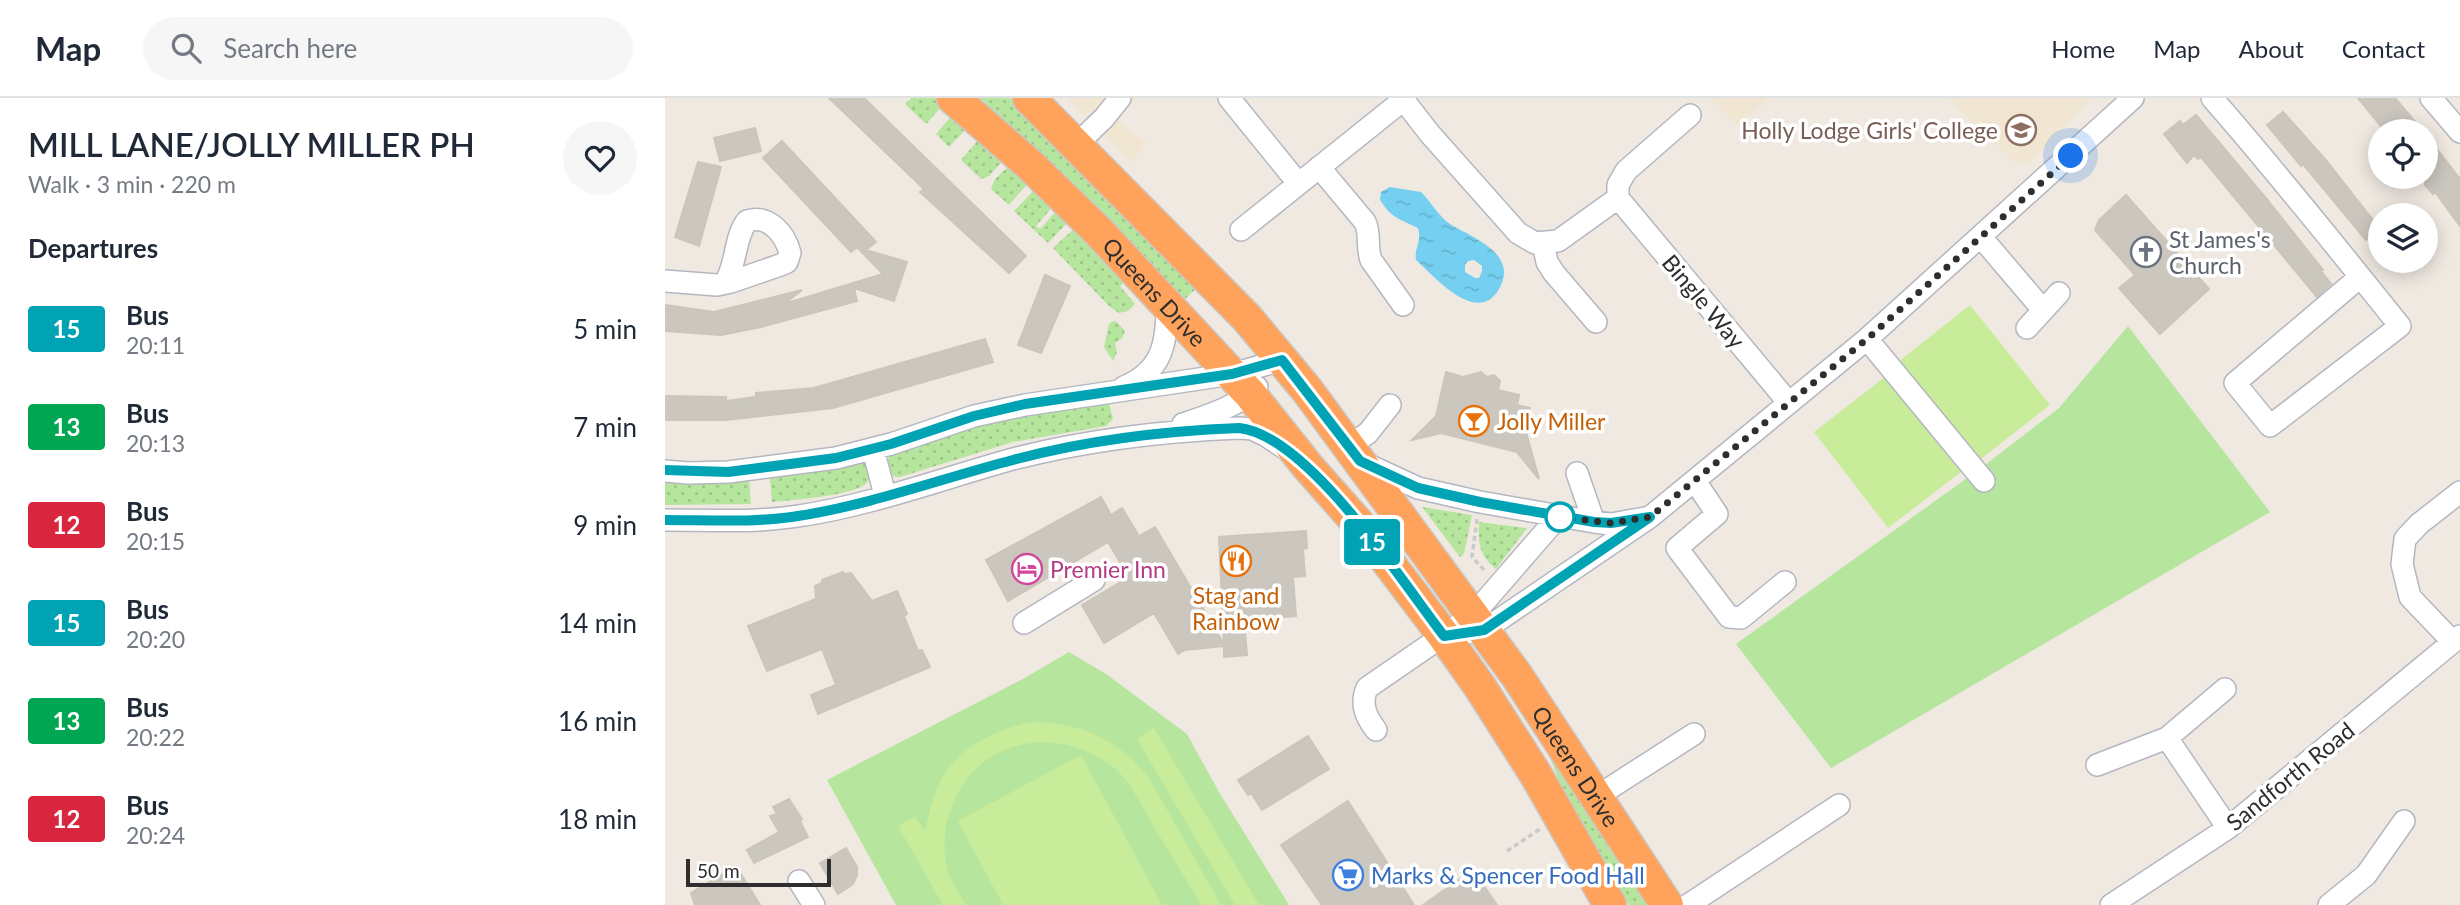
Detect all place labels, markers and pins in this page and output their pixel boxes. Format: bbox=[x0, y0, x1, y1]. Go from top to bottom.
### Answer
school or university icon: Holly Lodge Girls' College bbox=[2004, 113, 2038, 147]
place label: Holly Lodge Girls' College bbox=[1741, 116, 1998, 144]
place label: St James's Church bbox=[2169, 225, 2271, 279]
church icon: St James's Church bbox=[2129, 235, 2163, 269]
bar icon: Jolly Miller bbox=[1457, 404, 1491, 438]
place label: Jolly Miller bbox=[1497, 407, 1606, 435]
unlabelled marker bbox=[1545, 502, 1575, 532]
restaurant icon: Stag and Rainbow bbox=[1219, 544, 1253, 578]
hotel icon: Premier Inn bbox=[1010, 552, 1044, 586]
place label: Premier Inn bbox=[1050, 555, 1166, 583]
place label: Stag and Rainbow bbox=[1192, 581, 1280, 635]
supermarket icon: Marks & Spencer Food Hall bbox=[1331, 858, 1365, 892]
place label: Marks & Spencer Food Hall bbox=[1371, 861, 1645, 889]

